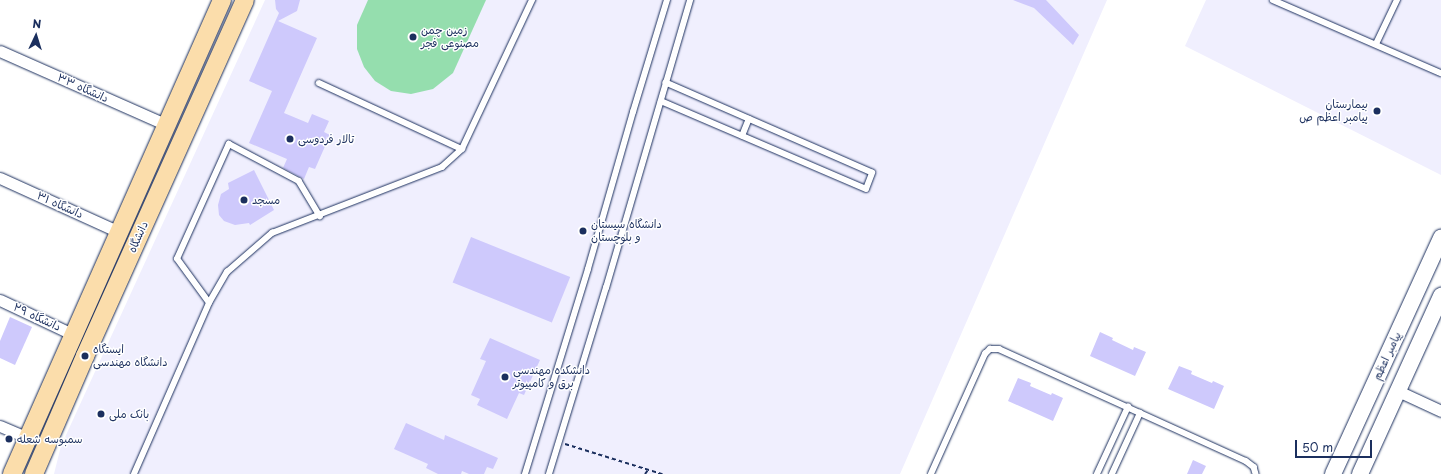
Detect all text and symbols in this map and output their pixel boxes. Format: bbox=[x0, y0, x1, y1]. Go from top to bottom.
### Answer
text: N bbox=[32, 15, 42, 32]
north arrow bbox=[16, 16, 56, 56]
place label: زمین چمن مصنوعی فجر bbox=[421, 24, 479, 50]
marker: زمین چمن مصنوعی فجر bbox=[408, 32, 418, 42]
street label: دانشگاه ۳۳ bbox=[55, 71, 111, 105]
place label: بیمارستان پیامبر اعظم ص bbox=[1299, 98, 1368, 124]
marker: بیمارستان پیامبر اعظم ص bbox=[1371, 105, 1383, 117]
place label: تالار فردوسی bbox=[298, 132, 354, 146]
marker: تالار فردوسی bbox=[285, 134, 295, 144]
street label: دانشگاه ۳۱ bbox=[35, 189, 85, 221]
place label: مسجد bbox=[252, 193, 280, 207]
marker: مسجد bbox=[239, 195, 249, 205]
place label: دانشگاه سیستان و بلوچستان bbox=[591, 218, 662, 244]
street label: دانشگاه bbox=[125, 219, 151, 255]
marker: دانشگاه سیستان و بلوچستان bbox=[578, 226, 588, 236]
street label: دانشگاه ۲۹ bbox=[11, 300, 63, 334]
street label: پیامبر اعظم bbox=[1370, 330, 1404, 382]
place label: ایستگاه دانشگاه مهندسی bbox=[93, 343, 168, 369]
marker: ایستگاه دانشگاه مهندسی bbox=[80, 351, 90, 361]
place label: دانشکده مهندسی برق و کامپیوتر bbox=[513, 364, 590, 390]
marker: دانشکده مهندسی برق و کامپیوتر bbox=[500, 372, 510, 382]
place label: بانک ملی bbox=[109, 407, 149, 421]
marker: بانک ملی bbox=[96, 409, 106, 419]
place label: سمبوسه شعله bbox=[17, 432, 83, 446]
scale bar bbox=[1297, 432, 1374, 458]
marker: سمبوسه شعله bbox=[4, 434, 14, 444]
text: 50 m bbox=[1302, 438, 1333, 456]

